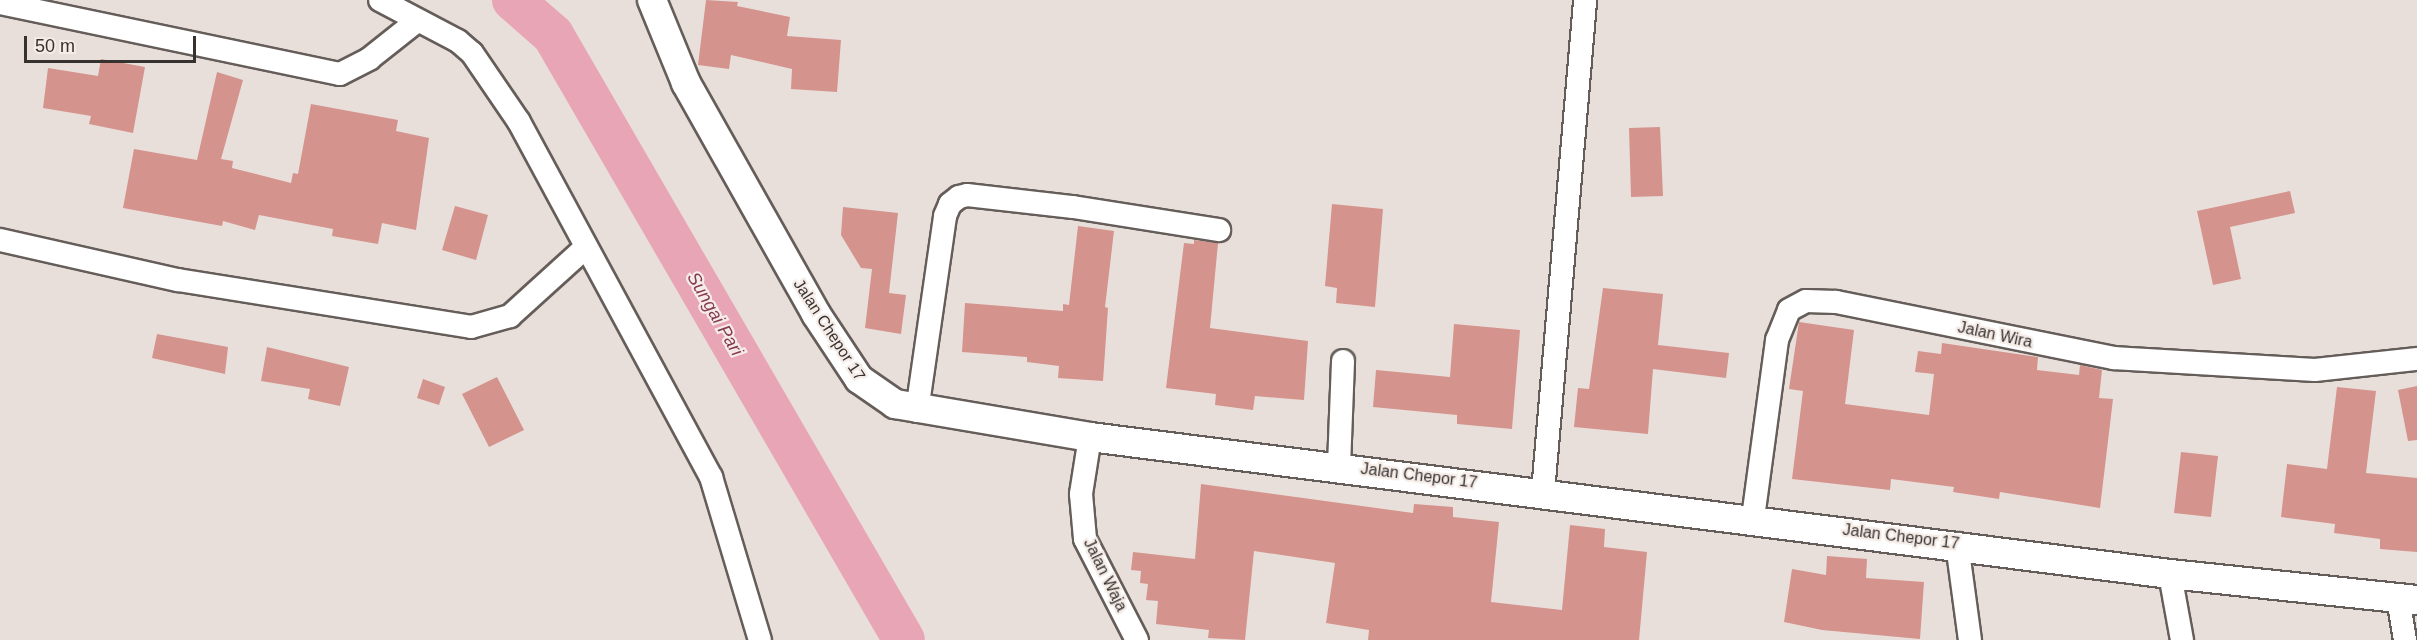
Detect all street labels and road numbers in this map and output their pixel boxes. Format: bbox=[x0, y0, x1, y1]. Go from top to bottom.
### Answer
street label: Jalan Chepor 17 bbox=[789, 276, 869, 384]
street label: Jalan Wira bbox=[1956, 318, 2034, 352]
street label: Jalan Chepor 17 bbox=[1360, 459, 1478, 493]
street label: Jalan Chepor 17 bbox=[1842, 520, 1960, 554]
street label: Jalan Waja bbox=[1079, 535, 1131, 615]

